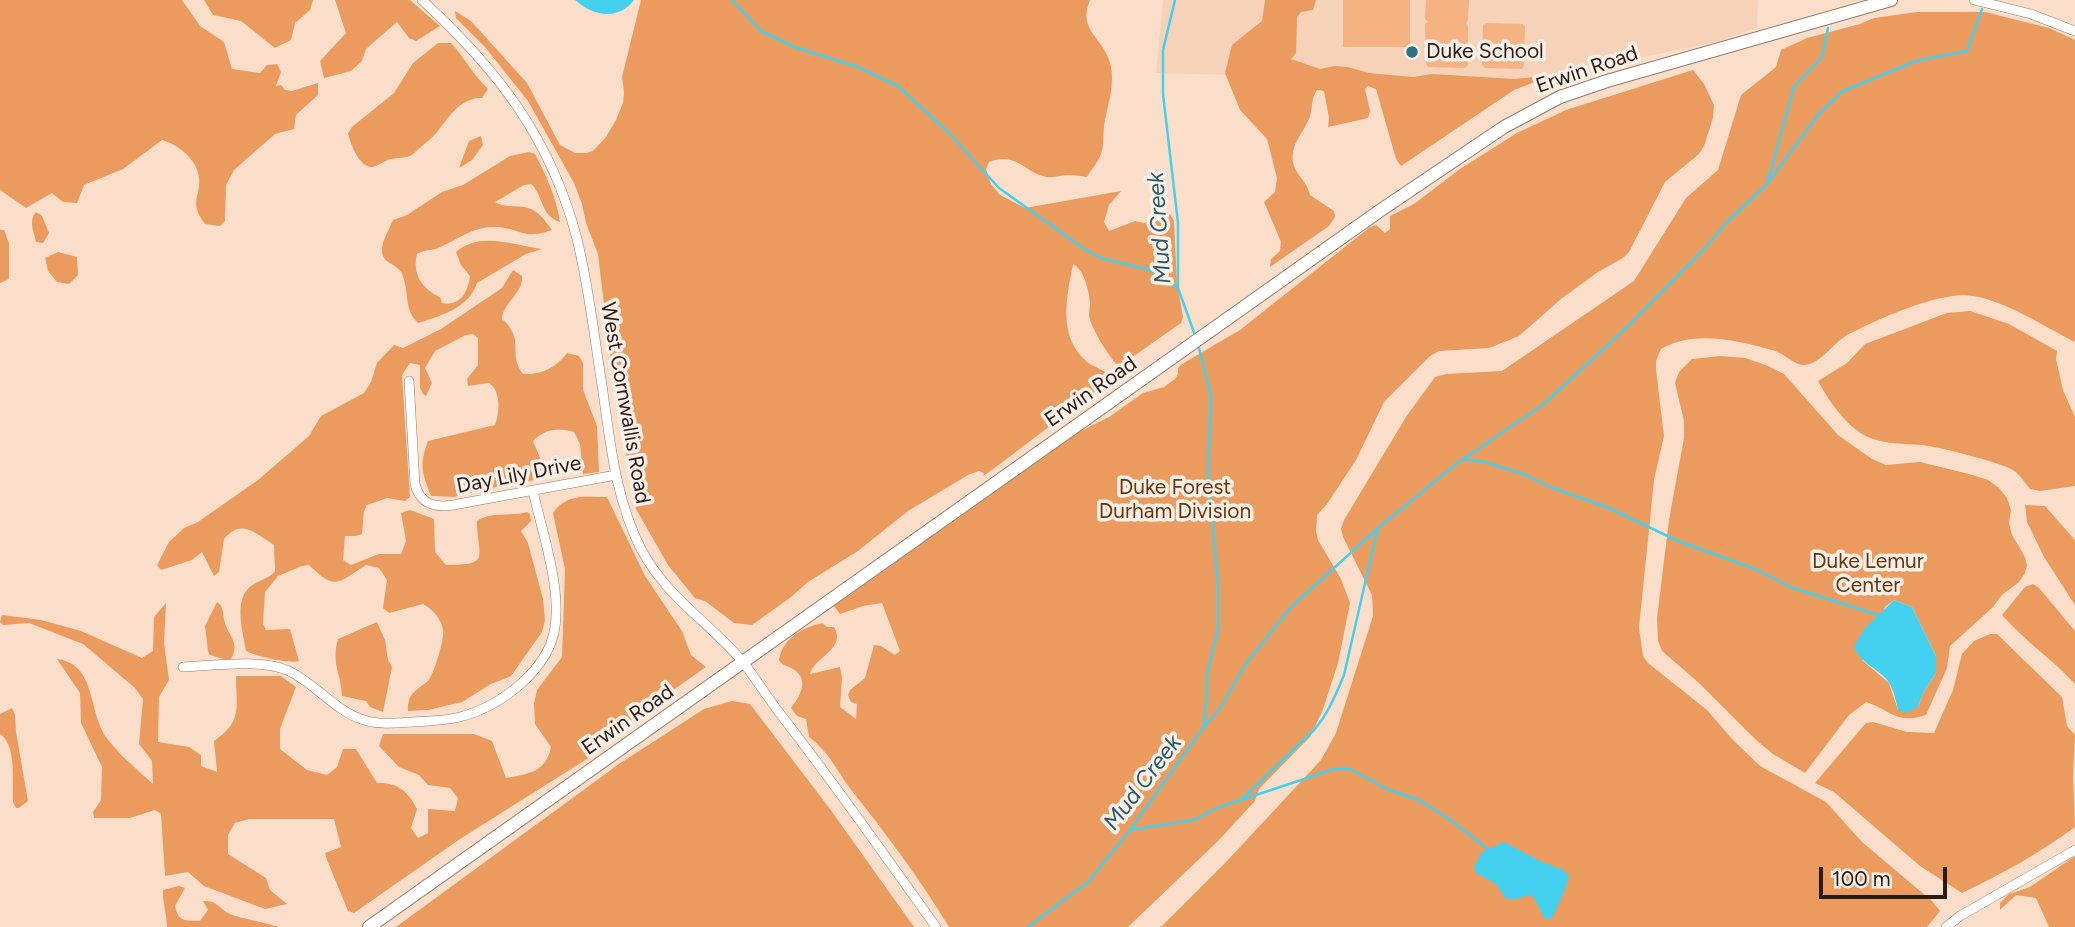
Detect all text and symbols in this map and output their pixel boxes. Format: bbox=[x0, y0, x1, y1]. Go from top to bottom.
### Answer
place label: Duke School bbox=[1426, 39, 1544, 65]
street label: Erwin Road bbox=[1533, 41, 1641, 99]
marker: Duke School bbox=[1404, 44, 1420, 60]
water label: Mud Creek bbox=[1142, 171, 1178, 285]
street label: West Cornwallis Road bbox=[595, 300, 655, 506]
street label: Erwin Road bbox=[1040, 351, 1142, 433]
street label: Day Lily Drive bbox=[455, 451, 583, 499]
park label: Duke Forest Durham Division bbox=[1099, 475, 1251, 525]
park label: Duke Lemur Center bbox=[1812, 549, 1924, 599]
street label: Erwin Road bbox=[577, 679, 679, 761]
water label: Mud Creek bbox=[1098, 730, 1188, 836]
scale bar bbox=[1823, 853, 1951, 897]
text: 100 m bbox=[1832, 866, 1891, 891]

